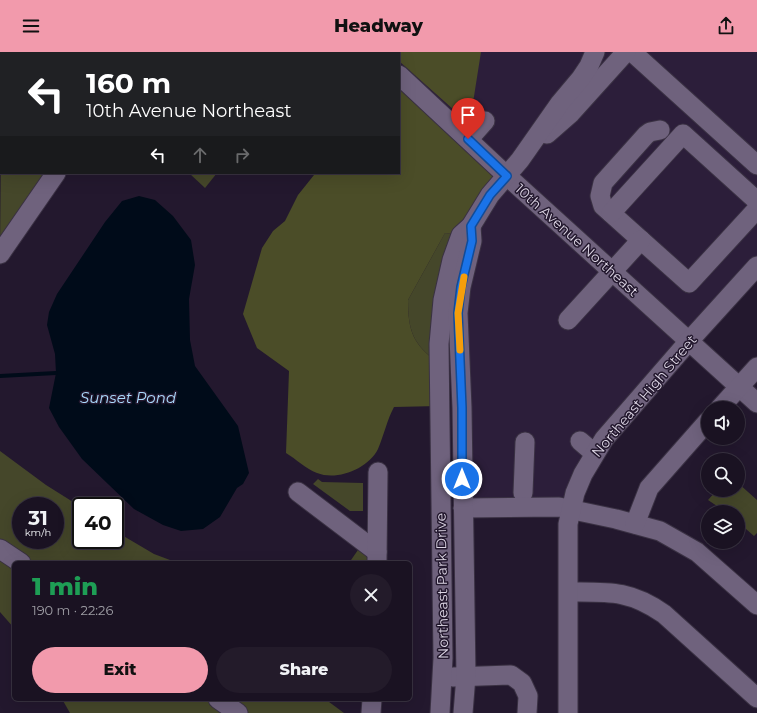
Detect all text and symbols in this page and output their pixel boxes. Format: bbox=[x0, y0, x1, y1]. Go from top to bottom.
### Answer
icon: menu bbox=[20, 15, 42, 37]
text: Headway bbox=[334, 15, 423, 37]
icon: share bbox=[715, 15, 737, 37]
text: 160 m bbox=[86, 66, 171, 100]
icon: left bbox=[20, 68, 72, 120]
pin bbox=[451, 98, 485, 139]
text: 10th Avenue Northeast bbox=[86, 100, 292, 122]
icon: arrive bbox=[457, 104, 479, 126]
icon: left bbox=[147, 144, 169, 166]
icon: ahead bbox=[189, 144, 211, 166]
icon: right bbox=[231, 144, 253, 166]
street label: 10th Avenue Northeast bbox=[512, 180, 643, 300]
street label: Northeast High Street bbox=[588, 331, 701, 461]
water label: Sunset Pond bbox=[80, 388, 177, 407]
map controls bbox=[701, 401, 745, 549]
button: sound bbox=[701, 401, 745, 445]
button: search bbox=[701, 453, 745, 497]
position arrow bbox=[441, 458, 483, 500]
speed limit sign: 40 bbox=[72, 497, 124, 549]
button: layers bbox=[701, 505, 745, 549]
text: 31 bbox=[28, 506, 48, 530]
street label: Northeast Park Drive bbox=[432, 513, 452, 659]
text: km/h bbox=[25, 526, 51, 539]
text: 1 min bbox=[32, 572, 98, 601]
button: close bbox=[350, 574, 392, 616]
text: 190 m · 22:26 bbox=[32, 602, 113, 618]
button: Exit bbox=[32, 647, 208, 693]
button: Share bbox=[216, 647, 392, 693]

